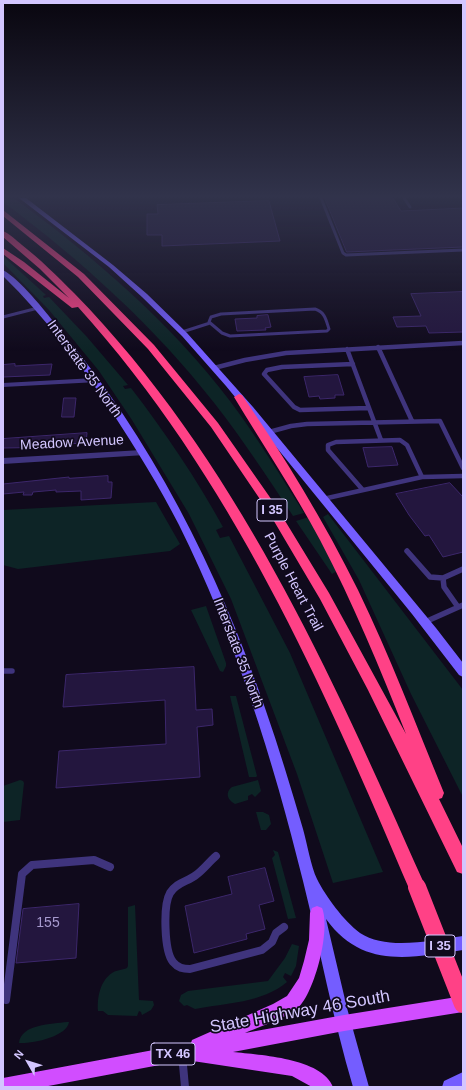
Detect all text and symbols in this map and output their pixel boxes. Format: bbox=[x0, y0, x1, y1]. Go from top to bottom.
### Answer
street label: Interstate 35 North bbox=[43, 317, 125, 421]
street label: Meadow Avenue bbox=[20, 432, 124, 454]
road number: I 35 bbox=[257, 499, 287, 521]
street label: Purple Heart Trail bbox=[260, 530, 326, 634]
street label: Interstate 35 North bbox=[209, 596, 267, 710]
house number: 155 bbox=[36, 915, 60, 931]
road number: I 35 bbox=[425, 935, 455, 957]
street label: State Highway 46 South bbox=[208, 986, 392, 1038]
north arrow bbox=[8, 1042, 48, 1082]
road number: TX 46 bbox=[151, 1043, 195, 1065]
text: N bbox=[12, 1048, 26, 1061]

